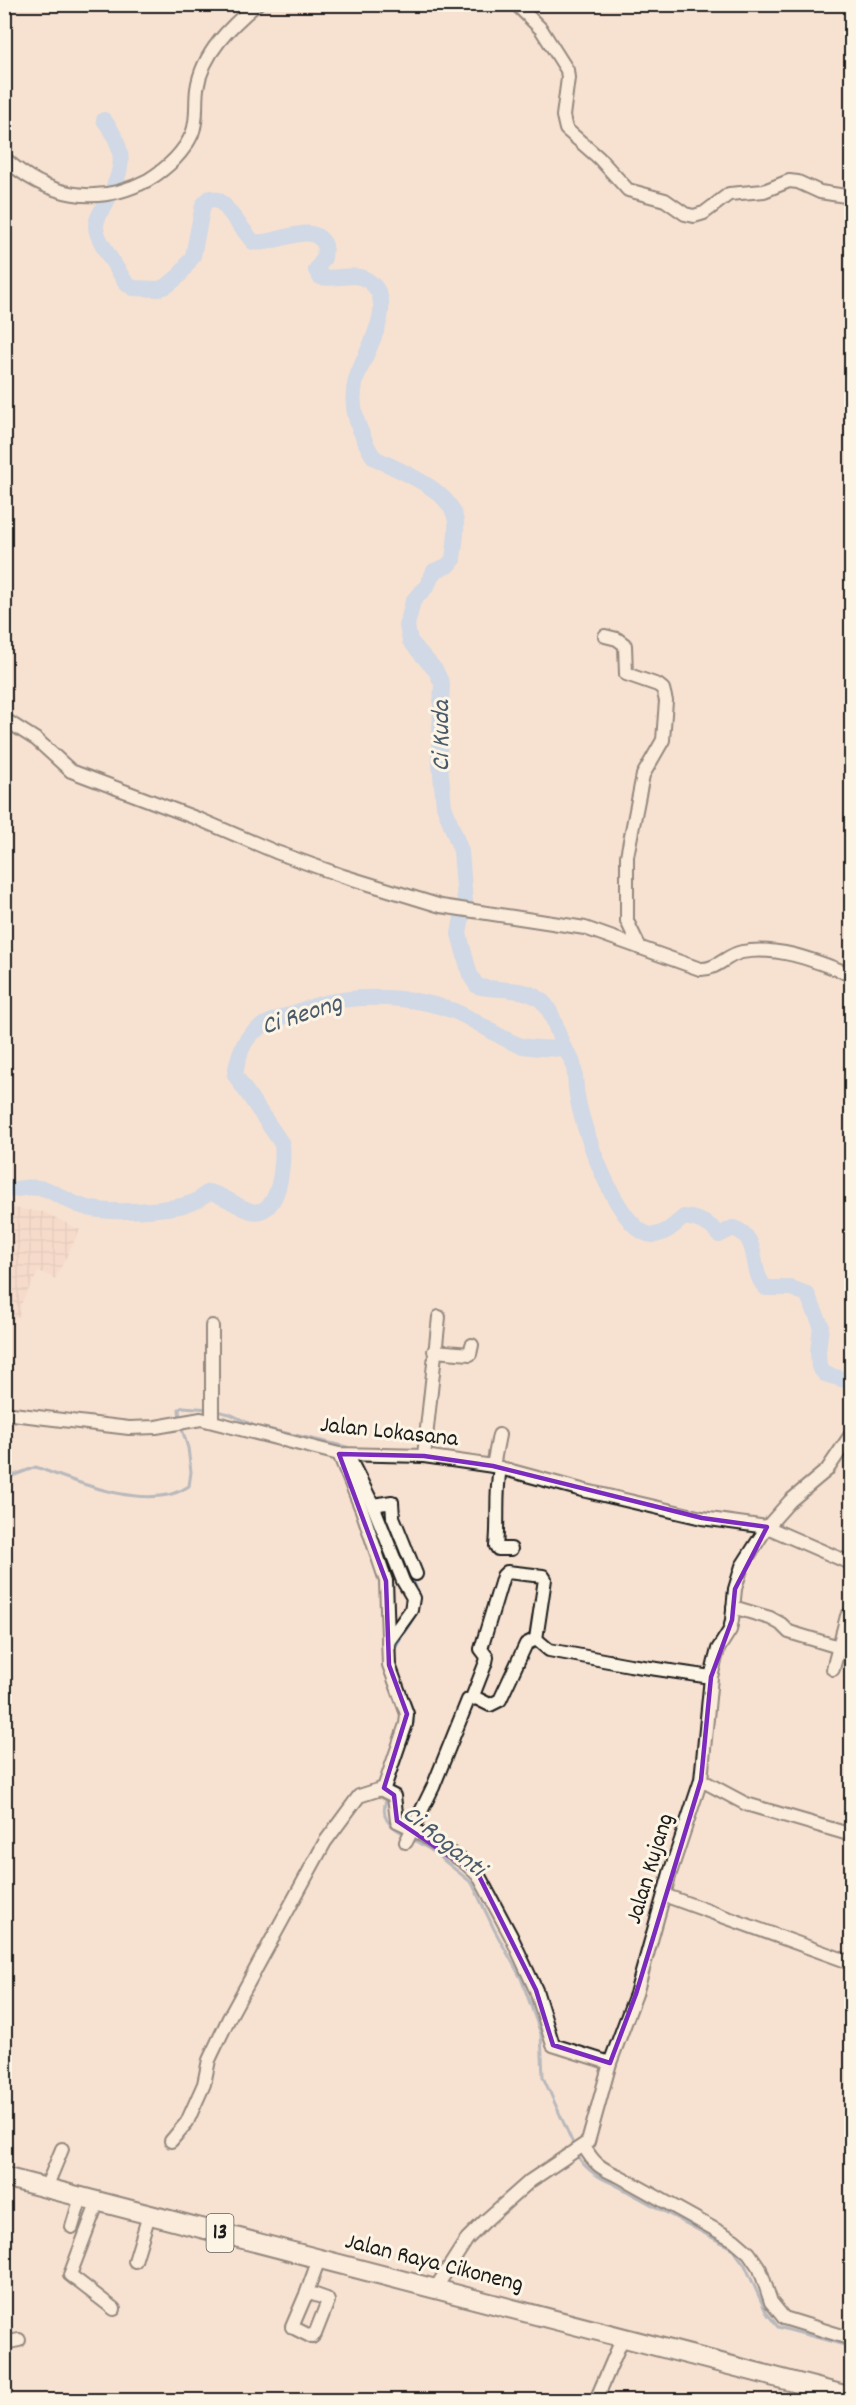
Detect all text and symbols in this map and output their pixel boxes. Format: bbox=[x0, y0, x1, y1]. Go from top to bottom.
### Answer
water label: Ci Kuda bbox=[424, 699, 461, 772]
water label: Ci Reong bbox=[257, 985, 349, 1046]
street label: Jalan Lokasana bbox=[318, 1409, 461, 1457]
water label: Ci Roganti bbox=[393, 1797, 496, 1890]
street label: Jalan Kujang bbox=[618, 1809, 684, 1929]
road number: 13 bbox=[206, 2214, 234, 2252]
street label: Jalan Raya Cikoneng bbox=[341, 2225, 527, 2303]

